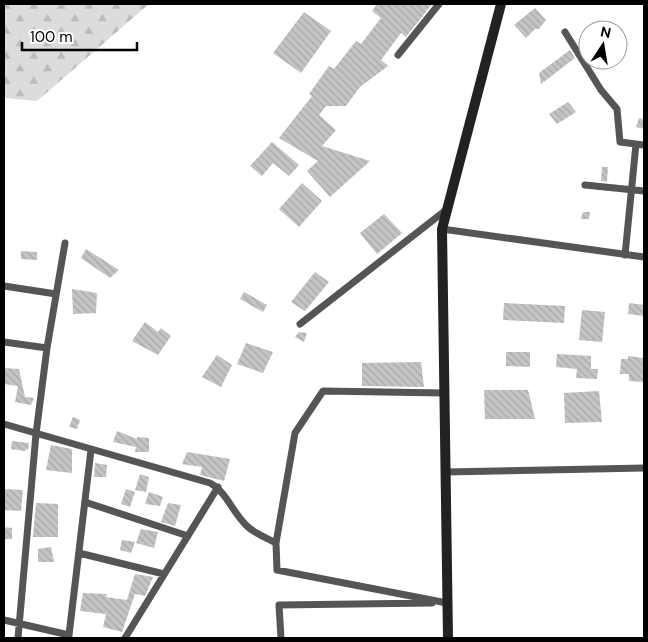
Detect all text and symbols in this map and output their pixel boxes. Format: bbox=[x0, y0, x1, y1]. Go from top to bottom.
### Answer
scale bar bbox=[22, 20, 138, 52]
north arrow bbox=[578, 20, 628, 70]
text: N bbox=[599, 22, 613, 42]
text: 100 m bbox=[30, 27, 73, 47]

